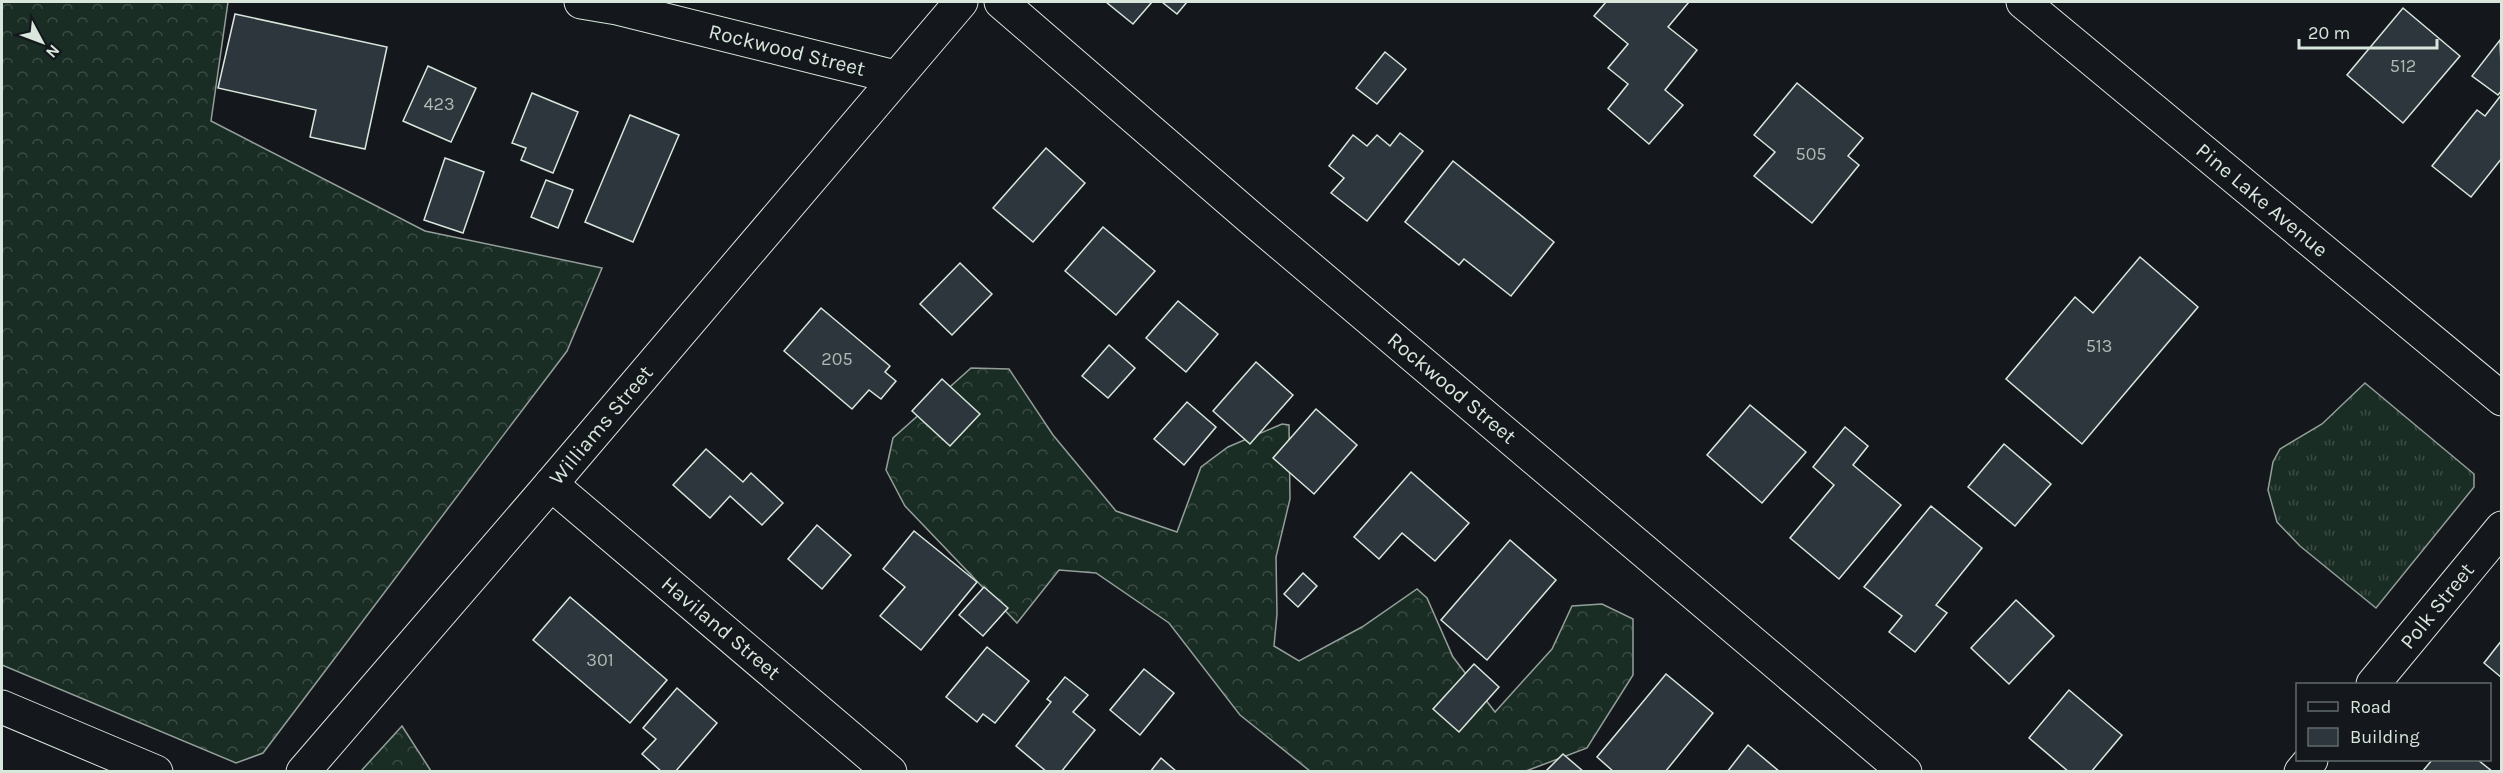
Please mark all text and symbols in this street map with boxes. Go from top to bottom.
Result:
north arrow [12,12,72,72]
scale bar [2299,12,2437,50]
street label: Rockwood Street [706,19,868,81]
text: 20 m [2308,22,2350,44]
text: N [42,41,64,62]
house number: 512 [2390,55,2416,77]
house number: 423 [423,93,455,115]
street label: Pine Lake Avenue [2191,138,2333,262]
house number: 505 [1795,143,1827,165]
street label: Rockwood Street [1383,327,1521,449]
house number: 513 [2086,335,2112,357]
house number: 205 [821,348,853,370]
street label: Williams Street [544,361,658,489]
street label: Polk Street [2395,558,2479,654]
street label: Haviland Street [657,571,785,685]
house number: 301 [586,649,614,671]
legend [2296,683,2491,761]
text: Road [2350,696,2391,718]
text: Building [2350,726,2420,748]

